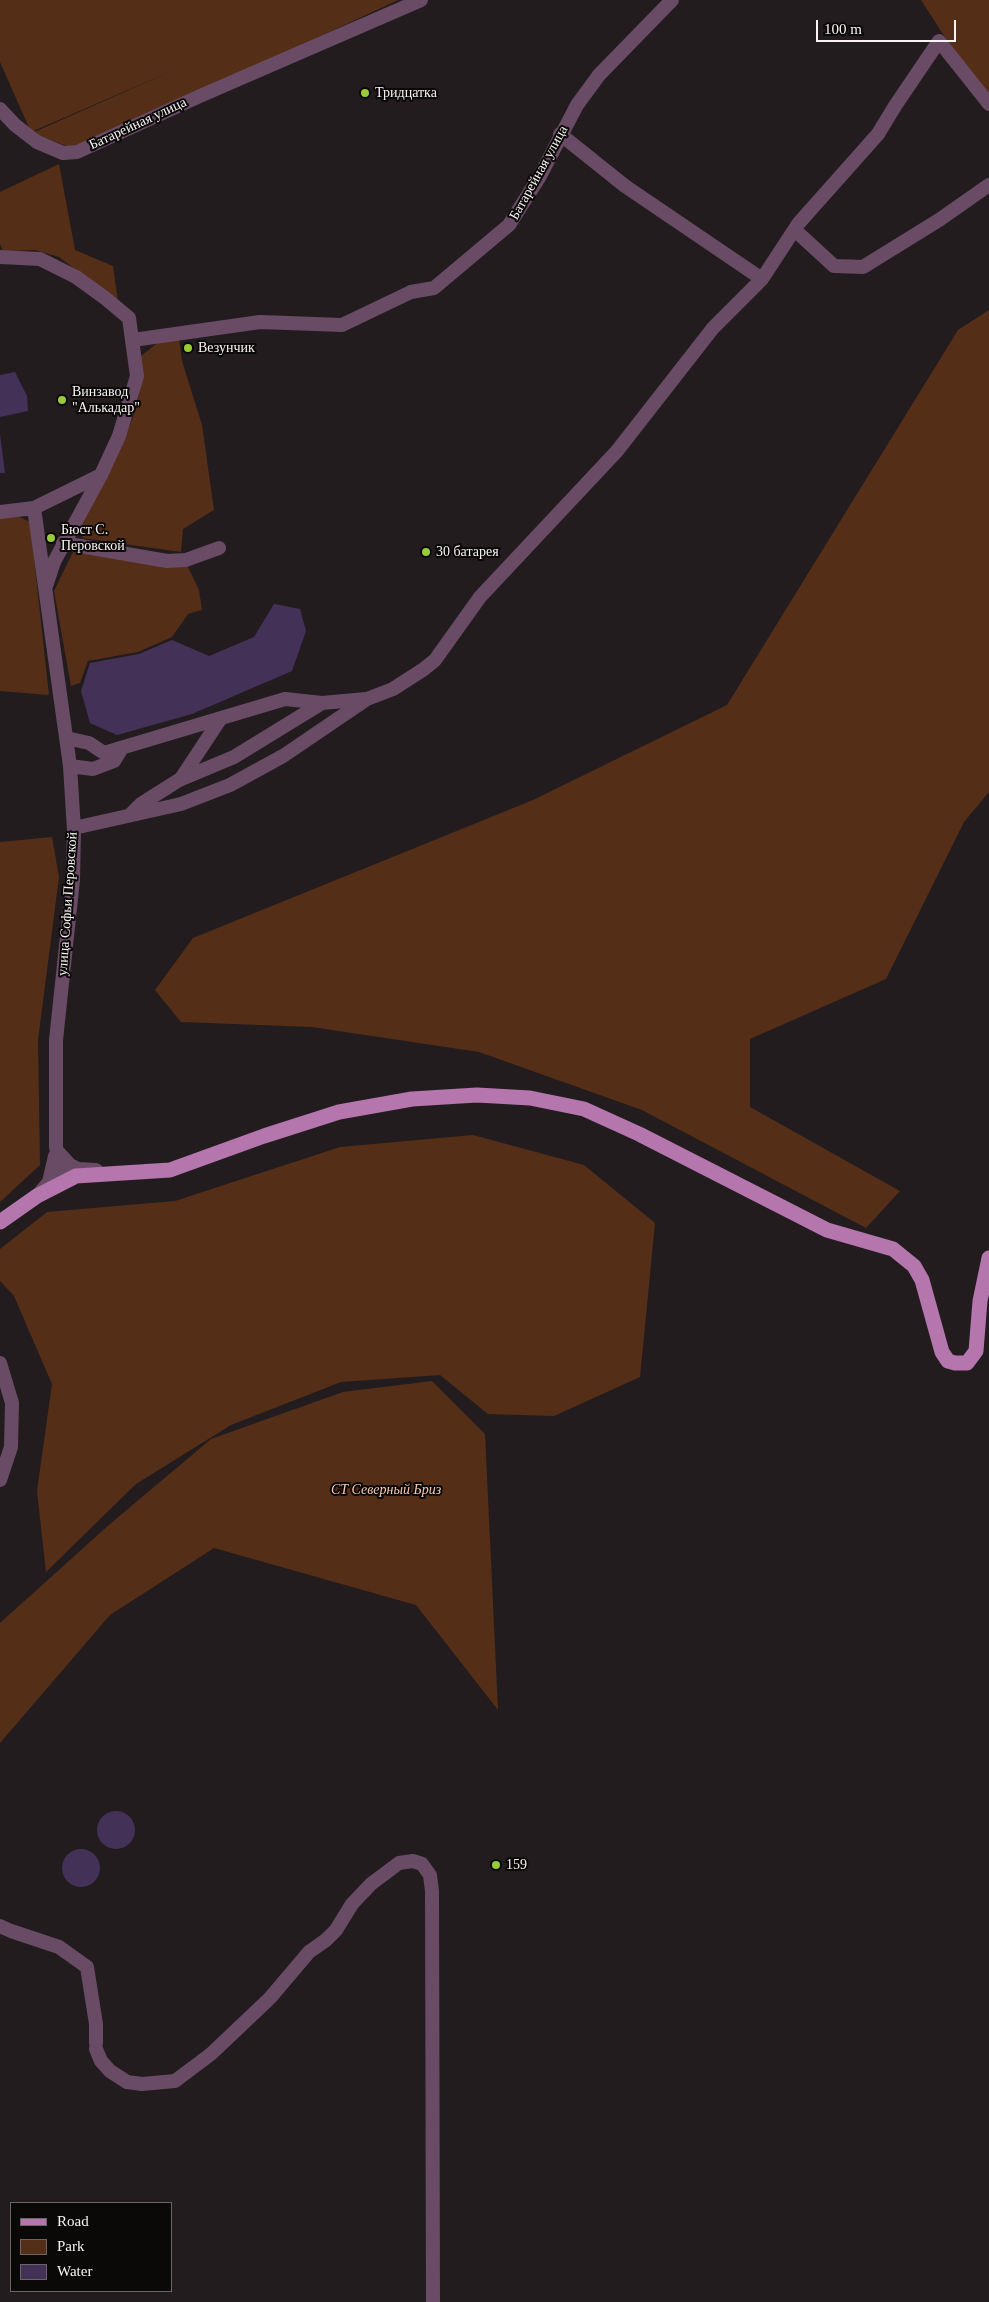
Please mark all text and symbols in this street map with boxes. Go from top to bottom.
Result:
scale bar [819,10,959,42]
text: 100 m [824,21,862,37]
place label: Тридцатка [375,85,437,101]
marker: Тридцатка [359,87,371,99]
street label: Батарейная улица [87,94,189,154]
street label: Батарейная улица [506,123,572,223]
place label: Везунчик [198,340,255,356]
marker: Везунчик [182,342,194,354]
place label: Винзавод "Алькадар" [72,384,140,417]
marker: Винзавод "Алькадар" [56,394,68,406]
place label: Бюст С. Перовской [61,522,125,554]
marker: Бюст С. Перовской [45,532,57,544]
place label: 30 батарея [436,544,499,560]
marker: 30 батарея [420,546,432,558]
street label: улица Софьи Перовской [55,831,81,977]
park label: СТ Северный Бриз [331,1482,441,1498]
place label: 159 [506,1857,527,1873]
marker: 159 [490,1859,502,1871]
legend [10,2202,172,2292]
text: Road [57,2213,89,2229]
text: Park [57,2238,85,2254]
text: Water [57,2263,92,2279]

